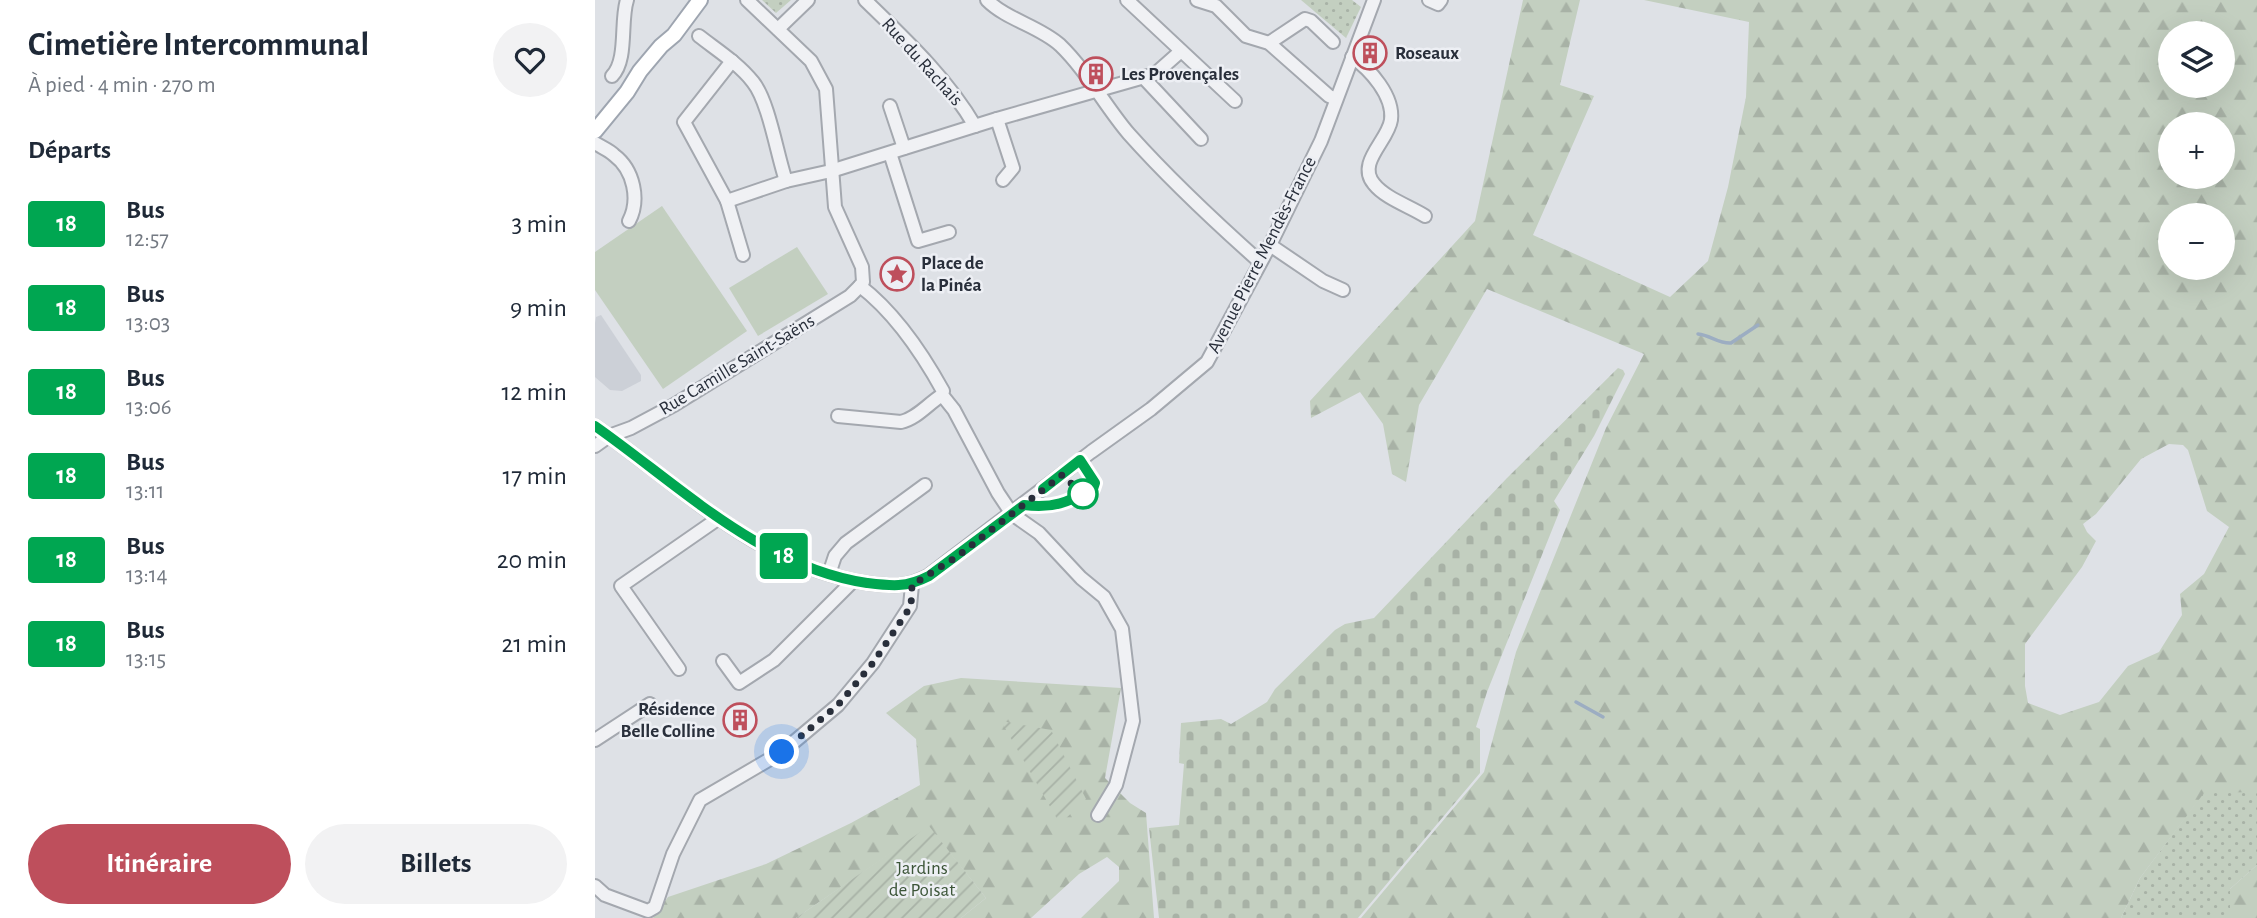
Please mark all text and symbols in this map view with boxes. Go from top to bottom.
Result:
street label: Rue du Rachais [878,14,966,110]
map controls [2158,21,2235,280]
button: layers [2158,21,2235,98]
button: heart [493,23,567,97]
text: Cimetière Intercommunal [28,29,369,62]
building icon: Roseaux [1351,34,1389,72]
place label: Roseaux [1395,44,1459,63]
building icon: Les Provençales [1077,55,1115,93]
place label: Les Provençales [1121,65,1239,84]
text: À pied · 4 min · 270 m [28,74,216,97]
button: + [2158,112,2235,189]
text: Départs [28,137,111,163]
street label: Avenue Pierre Mendès-France [1204,154,1320,356]
text: Bus [126,197,165,223]
button: − [2158,203,2235,280]
text: 3 min [511,211,567,237]
text: 18 [56,212,77,236]
text: 12:57 [126,228,169,251]
place label: Place de la Pinéa [921,254,984,295]
place icon: Place de la Pinéa [878,255,916,293]
text: Bus [126,281,165,307]
text: 9 min [510,295,567,321]
text: 18 [56,296,77,320]
street label: Rue Camille Saint-Saëns [656,311,818,419]
text: 13:03 [126,312,170,335]
text: Bus [126,365,165,391]
text: 12 min [501,379,567,405]
text: 18 [56,380,77,404]
text: 13:06 [126,396,172,419]
text: Bus [126,449,165,475]
text: 17 min [502,463,567,489]
text: 18 [56,464,77,488]
unlabelled marker [1068,479,1098,509]
text: 13:11 [126,480,164,503]
text: Bus [126,533,165,559]
line badge: 18 [753,533,815,579]
text: 18 [774,544,794,568]
text: 20 min [497,547,567,573]
text: 18 [56,548,77,572]
text: 13:14 [126,564,168,587]
text: Bus [126,617,165,643]
text: 21 min [501,631,567,657]
text: 18 [56,632,77,656]
text: 13:15 [126,648,166,671]
place label: Résidence Belle Colline [621,700,715,741]
building icon: Résidence Belle Colline [721,701,759,739]
your location [764,734,799,769]
button: Itinéraire [28,824,291,904]
button: Billets [305,824,567,904]
park label: Jardins de Poisat [889,859,955,900]

